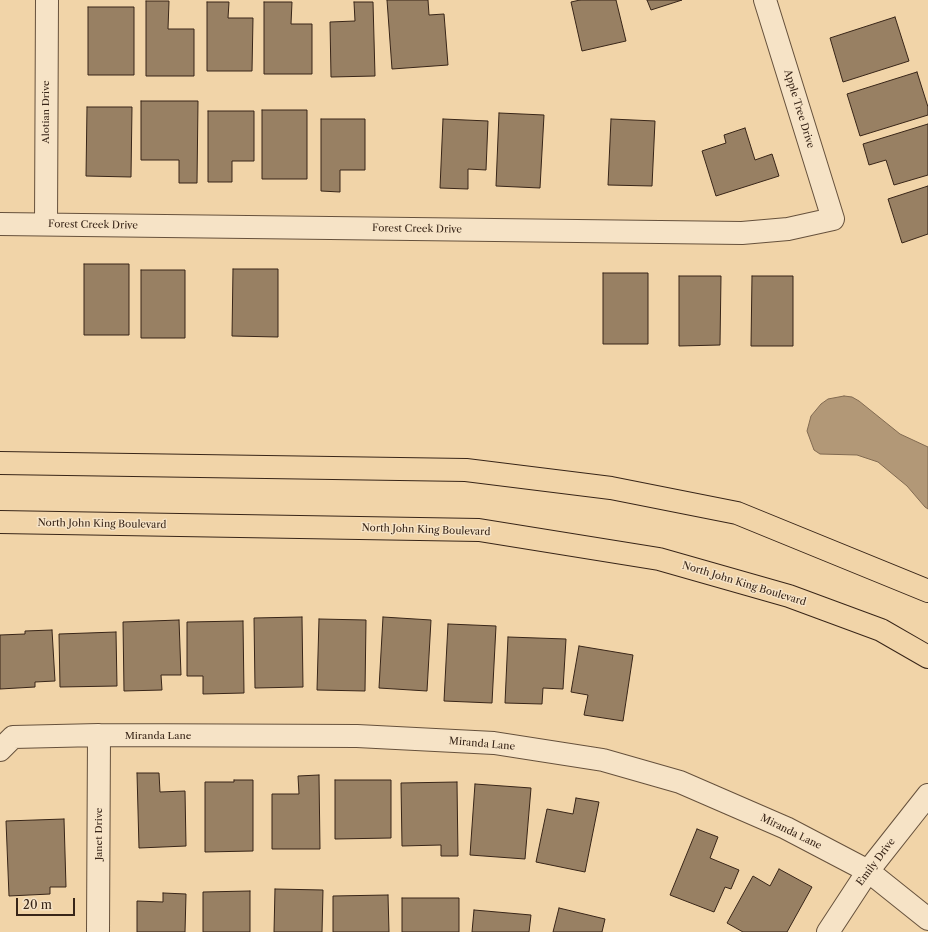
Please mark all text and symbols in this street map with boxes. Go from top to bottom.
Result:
street label: Apple Tree Drive [781,68,817,150]
street label: Alotian Drive [40,80,52,144]
street label: Forest Creek Drive [48,218,138,232]
street label: Forest Creek Drive [372,222,462,236]
street label: North John King Boulevard [38,517,166,531]
street label: North John King Boulevard [361,522,491,538]
street label: North John King Boulevard [681,559,807,609]
street label: Miranda Lane [125,730,191,742]
street label: Miranda Lane [448,735,516,753]
street label: Janet Drive [93,808,105,860]
street label: Miranda Lane [758,812,824,852]
street label: Emily Drive [854,836,898,888]
scale bar [18,890,77,916]
text: 20 m [23,897,52,912]

